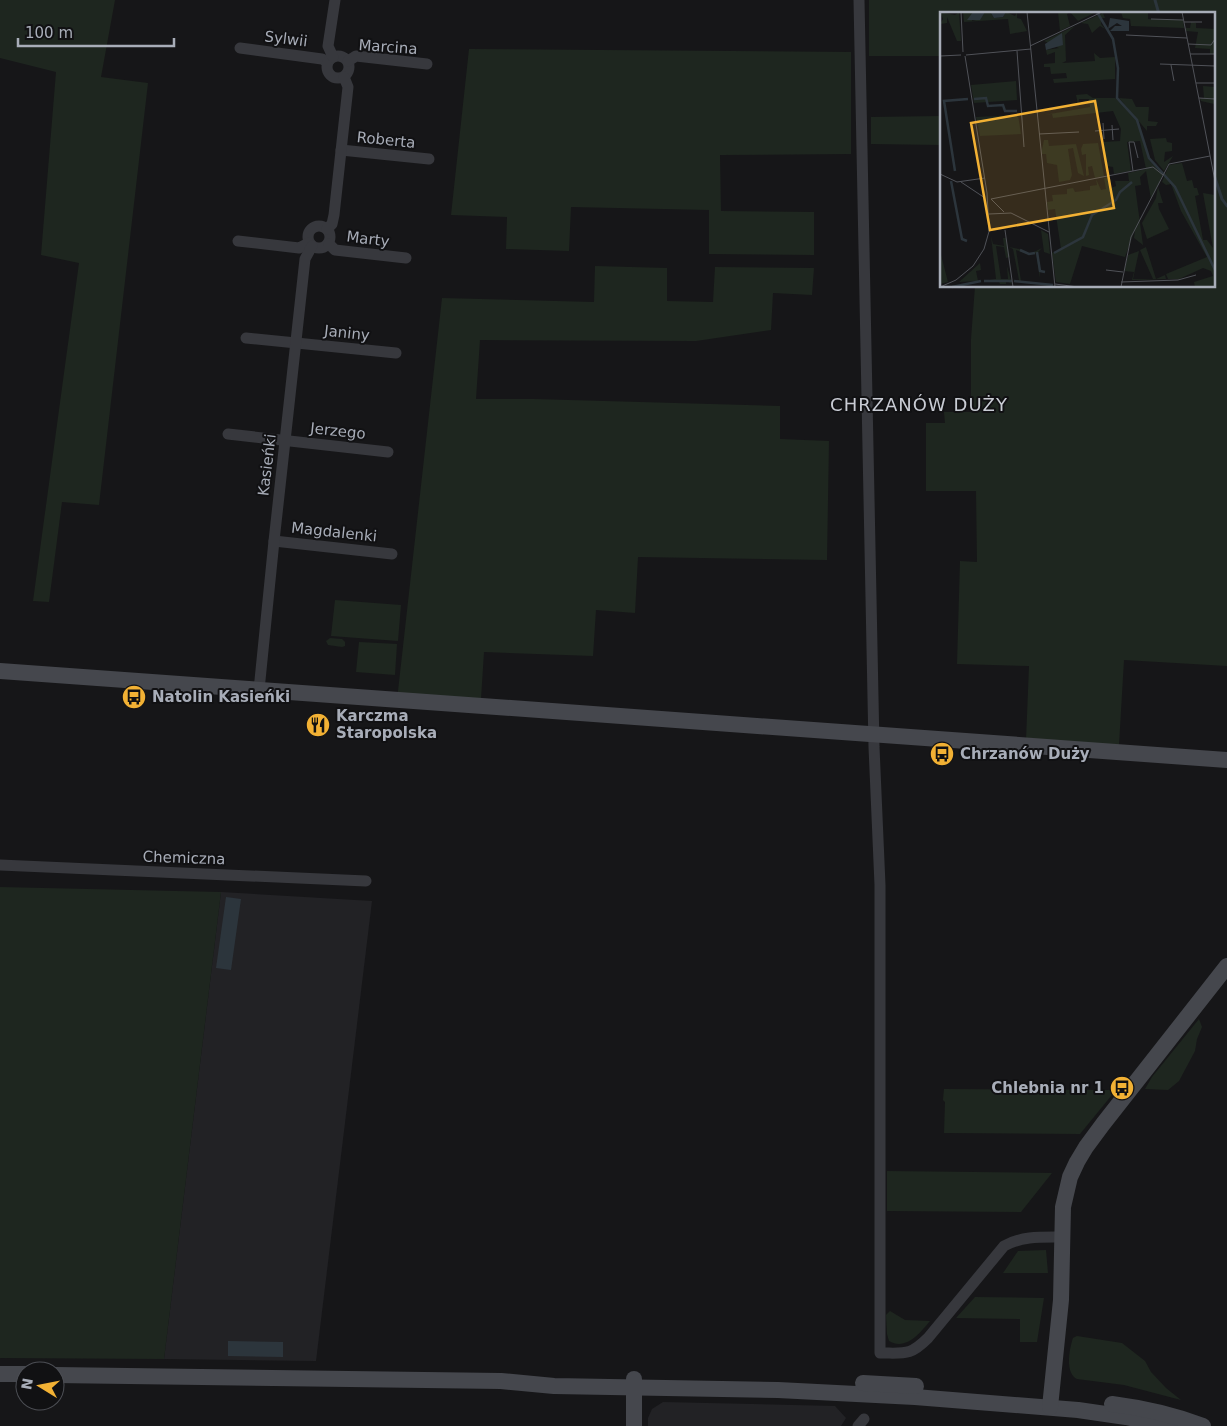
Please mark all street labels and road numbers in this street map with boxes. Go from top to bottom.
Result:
street label: Sylwii [263,27,309,51]
street label: Marcina [358,36,418,58]
street label: Roberta [356,128,416,152]
street label: Marty [346,227,391,251]
street label: Janiny [322,322,371,344]
street label: Jerzego [308,419,367,443]
street label: Kasieńki [254,433,280,497]
street label: Magdalenki [290,519,378,545]
street label: Chemiczna [142,848,226,868]

